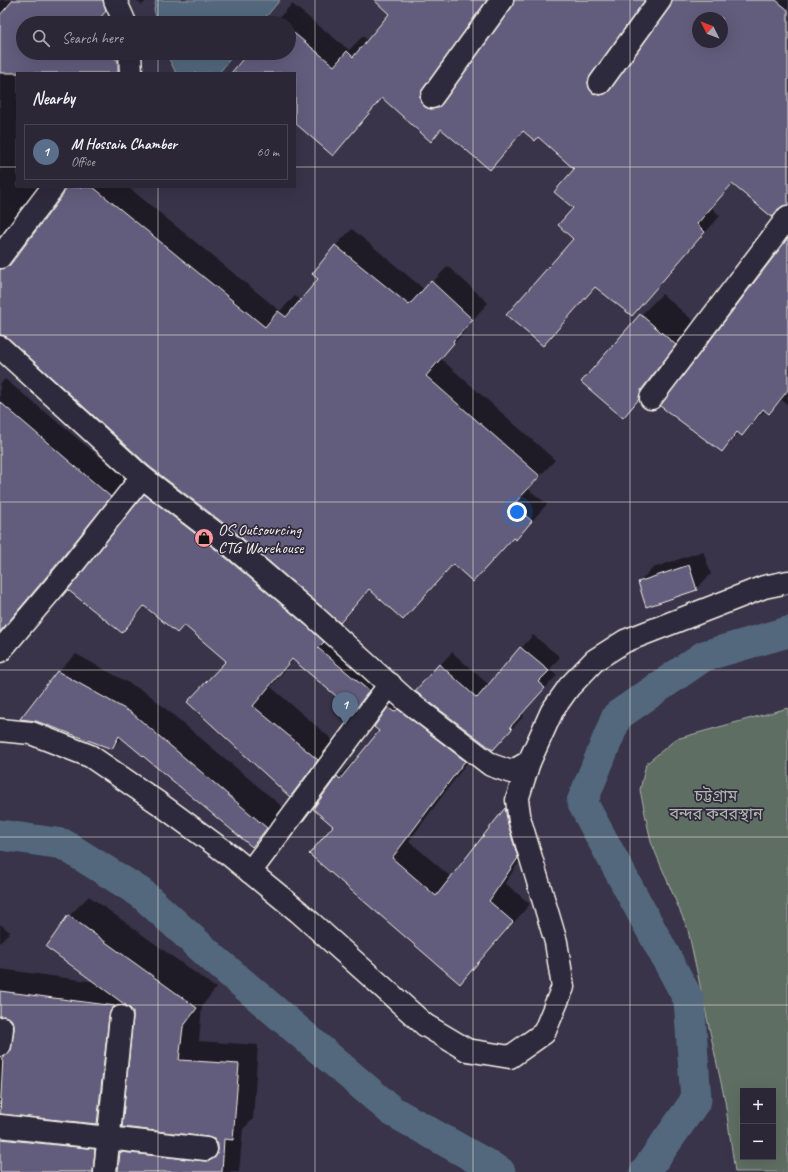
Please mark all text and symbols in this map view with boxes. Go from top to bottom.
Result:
north arrow [692,12,728,48]
search box [16,16,296,60]
icon: search [30,27,52,49]
text: Search here [62,29,123,48]
text: Nearby [32,88,75,109]
text: M Hossain Chamber [71,135,177,154]
text: 1 [43,144,49,160]
text: 60 m [257,144,279,160]
text: Office [71,154,95,170]
your location [507,502,527,522]
place label: OS Outsourcing CTG Warehouse [218,520,305,558]
shop icon: OS Outsourcing CTG Warehouse [193,527,215,549]
pin: 1 [332,692,358,725]
park label: চট্টগ্রাম বন্দর কবরস্থান [668,786,763,824]
map controls [740,1088,776,1160]
button: + [740,1088,776,1124]
button: − [740,1124,776,1160]

